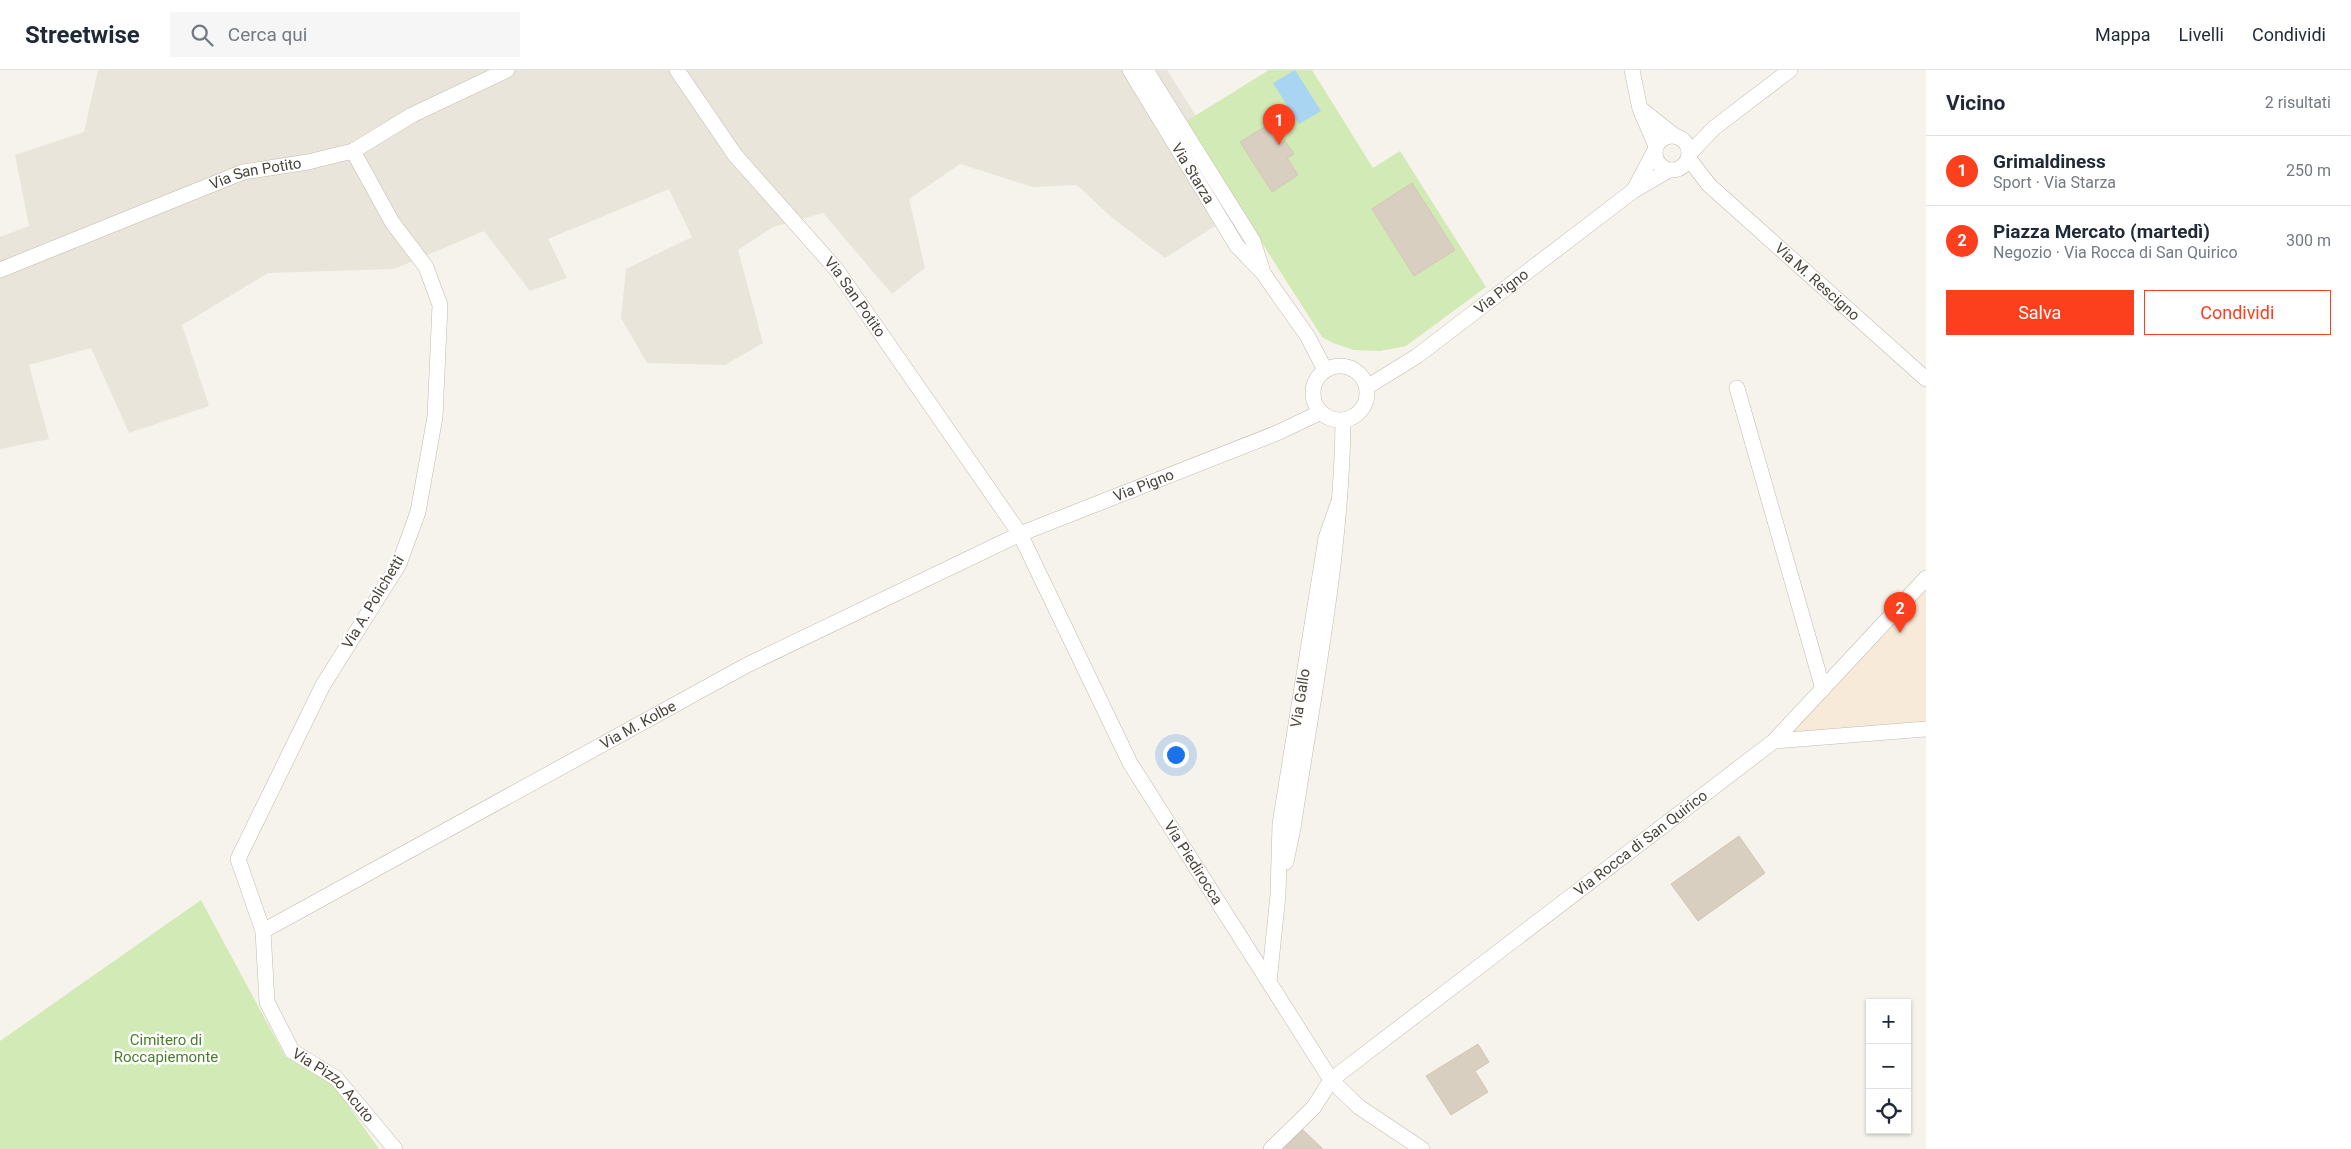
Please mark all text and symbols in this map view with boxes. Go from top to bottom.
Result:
search box [170,12,520,57]
text: Streetwise [25,21,140,49]
icon: search [188,21,216,49]
text: Cerca qui [228,23,307,46]
text: Mappa [2095,24,2151,45]
text: Livelli [2179,24,2224,45]
text: Condividi [2252,24,2326,45]
text: Vicino [1946,91,2005,115]
text: 2 risultati [2265,93,2331,112]
pin: 1 [1263,104,1295,145]
street label: Via Starza [1168,140,1218,207]
text: Grimaldiness [1993,150,2106,173]
street label: Via San Potito [207,154,303,193]
text: 1 [1957,161,1967,180]
text: 250 m [2286,161,2331,180]
text: Sport · Via Starza [1993,173,2116,192]
text: Piazza Mercato (martedì) [1993,220,2210,243]
text: 2 [1957,231,1967,250]
text: 300 m [2286,231,2331,250]
street label: Via M. Rescigno [1771,239,1863,324]
text: Negozio · Via Rocca di San Quirico [1993,243,2238,262]
street label: Via San Potito [820,253,889,341]
street label: Via Pigno [1471,265,1532,318]
button: Salva [1946,290,2134,335]
button: Condividi [2144,290,2331,335]
street label: Via Pigno [1111,465,1177,505]
street label: Via A. Polichetti [338,552,408,652]
pin: 2 [1884,592,1916,633]
street label: Via Gallo [1287,667,1314,729]
street label: Via M. Kolbe [597,697,679,753]
your location [1163,742,1189,768]
street label: Via Rocca di San Quirico [1571,786,1711,900]
street label: Via Piedirocca [1160,818,1226,908]
map controls [1866,999,1911,1134]
button: + [1866,999,1911,1044]
park label: Cimitero di Roccapiemonte [114,1031,218,1066]
street label: Via Pizzo Acuto [289,1044,378,1126]
button: − [1866,1044,1911,1089]
button: locate [1866,1089,1911,1134]

